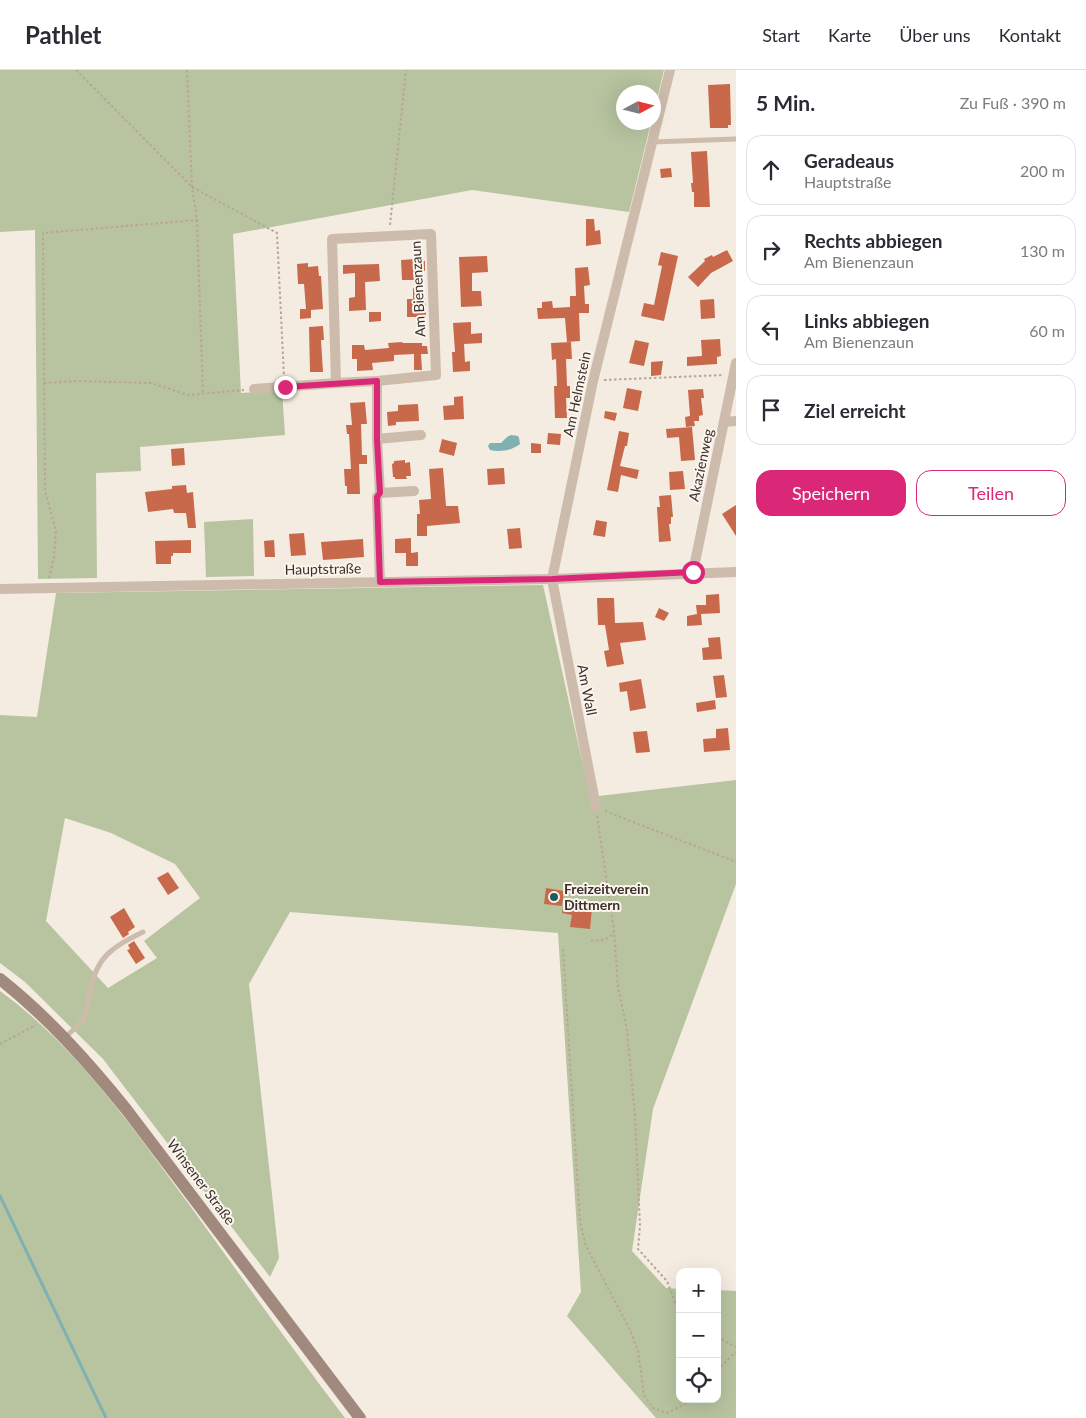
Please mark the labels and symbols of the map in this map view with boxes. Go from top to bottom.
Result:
north arrow [616,85,661,130]
street label: Am Bienenzaun [406,241,429,337]
street label: Am Helmstein [559,350,594,438]
route end [274,376,297,399]
street label: Akazienweg [685,427,717,503]
street label: Hauptstraße [285,559,361,578]
route start [682,561,705,584]
street label: Am Wall [574,663,601,717]
place label: Freizeitverein Dittmern [564,880,649,913]
marker: Freizeitverein Dittmern [548,891,560,903]
street label: Winsener Straße [164,1136,239,1228]

